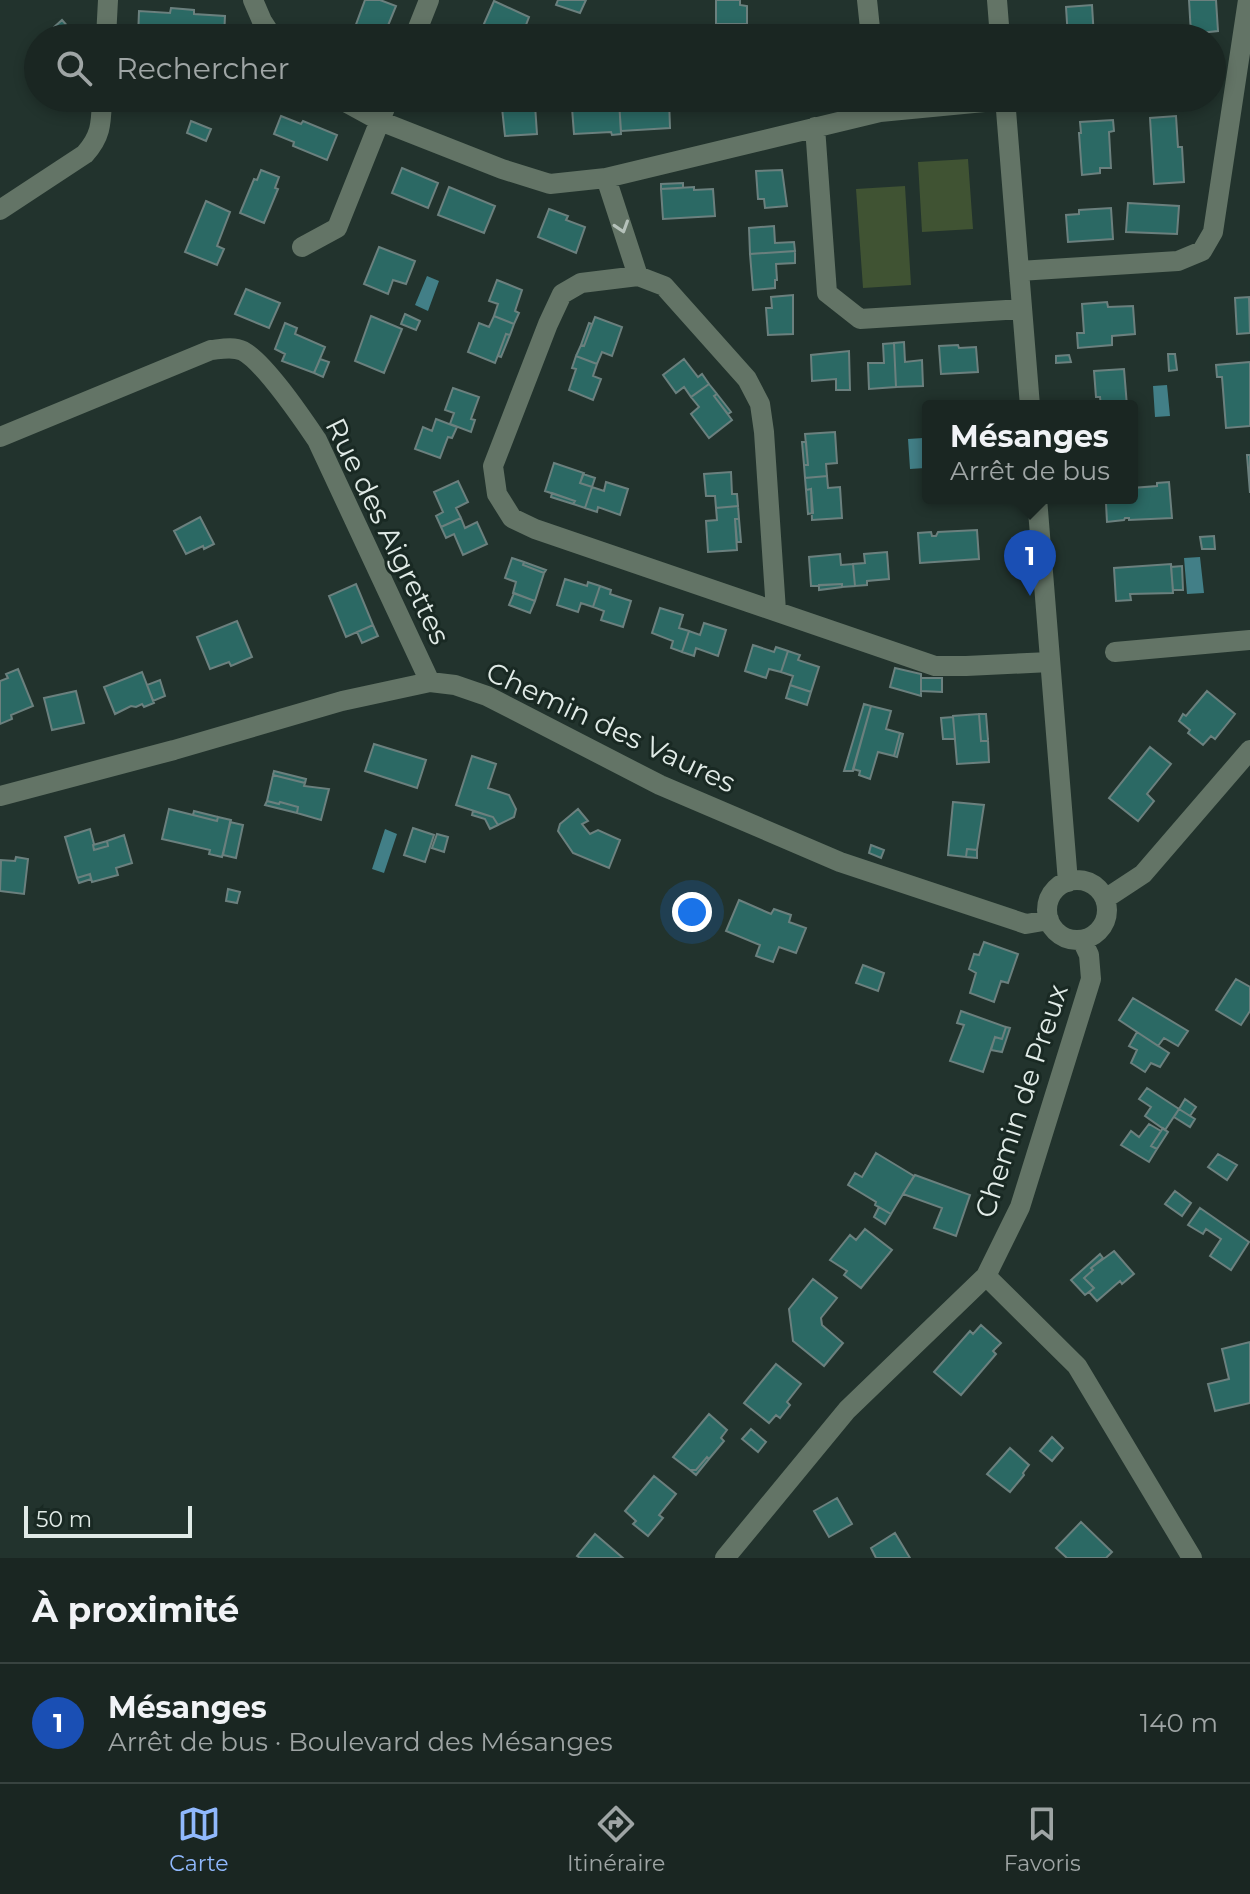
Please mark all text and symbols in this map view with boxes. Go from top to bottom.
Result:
search box [24,24,1226,112]
icon: search [52,46,96,90]
text: Rechercher [116,50,290,87]
one-way arrow [613,219,629,233]
popup [922,400,1138,504]
street label: Rue des Aigrettes [319,412,457,650]
text: Mésanges [950,418,1109,455]
text: Arrêt de bus [950,455,1110,487]
pin: 1 [1004,530,1056,596]
street label: Chemin des Vaures [481,654,741,800]
your location [672,892,712,932]
street label: Chemin de Preux [967,980,1075,1222]
scale bar [24,1502,192,1538]
text: 50 m [36,1506,92,1533]
text: À proximité [32,1589,239,1631]
text: Mésanges [108,1689,267,1726]
text: 1 [53,1707,63,1739]
text: 140 m [1140,1707,1218,1739]
text: Arrêt de bus · Boulevard des Mésanges [108,1726,613,1758]
tab: Carte [169,1802,229,1877]
tab: Itinéraire [567,1802,665,1877]
tab: Favoris [1004,1802,1081,1877]

